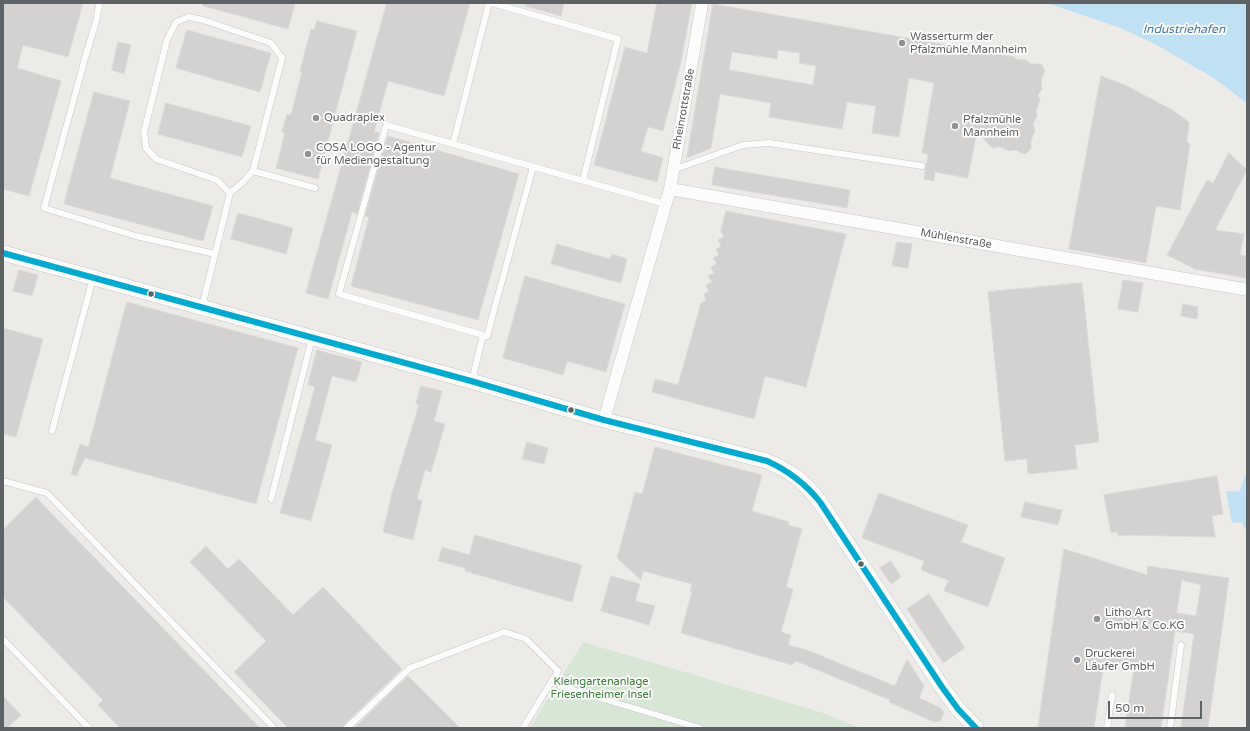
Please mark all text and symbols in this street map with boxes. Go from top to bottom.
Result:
water label: Industriehafen [1143,23,1225,37]
place label: Wasserturm der Pfalzmühle Mannheim [910,30,1027,56]
marker: Wasserturm der Pfalzmühle Mannheim [897,38,907,48]
street label: Rheinrottstraße [670,67,698,151]
place label: Quadraplex [324,111,385,125]
marker: Quadraplex [311,113,321,123]
place label: Pfalzmühle Mannheim [963,113,1021,139]
marker: Pfalzmühle Mannheim [950,121,960,131]
place label: COSA LOGO - Agentur für Mediengestaltung [316,141,436,167]
marker: COSA LOGO - Agentur für Mediengestaltung [303,149,313,159]
street label: Mühlenstraße [919,226,993,252]
unlabelled marker [146,289,156,299]
unlabelled marker [566,405,576,415]
unlabelled marker [856,559,866,569]
place label: Litho Art GmbH & Co.KG [1105,606,1185,632]
marker: Litho Art GmbH & Co.KG [1092,614,1102,624]
place label: Druckerei Läufer GmbH [1085,647,1155,673]
marker: Druckerei Läufer GmbH [1072,655,1082,665]
park label: Kleingartenanlage Friesenheimer Insel [551,675,651,701]
scale bar [1110,693,1204,719]
text: 50 m [1115,701,1144,715]

